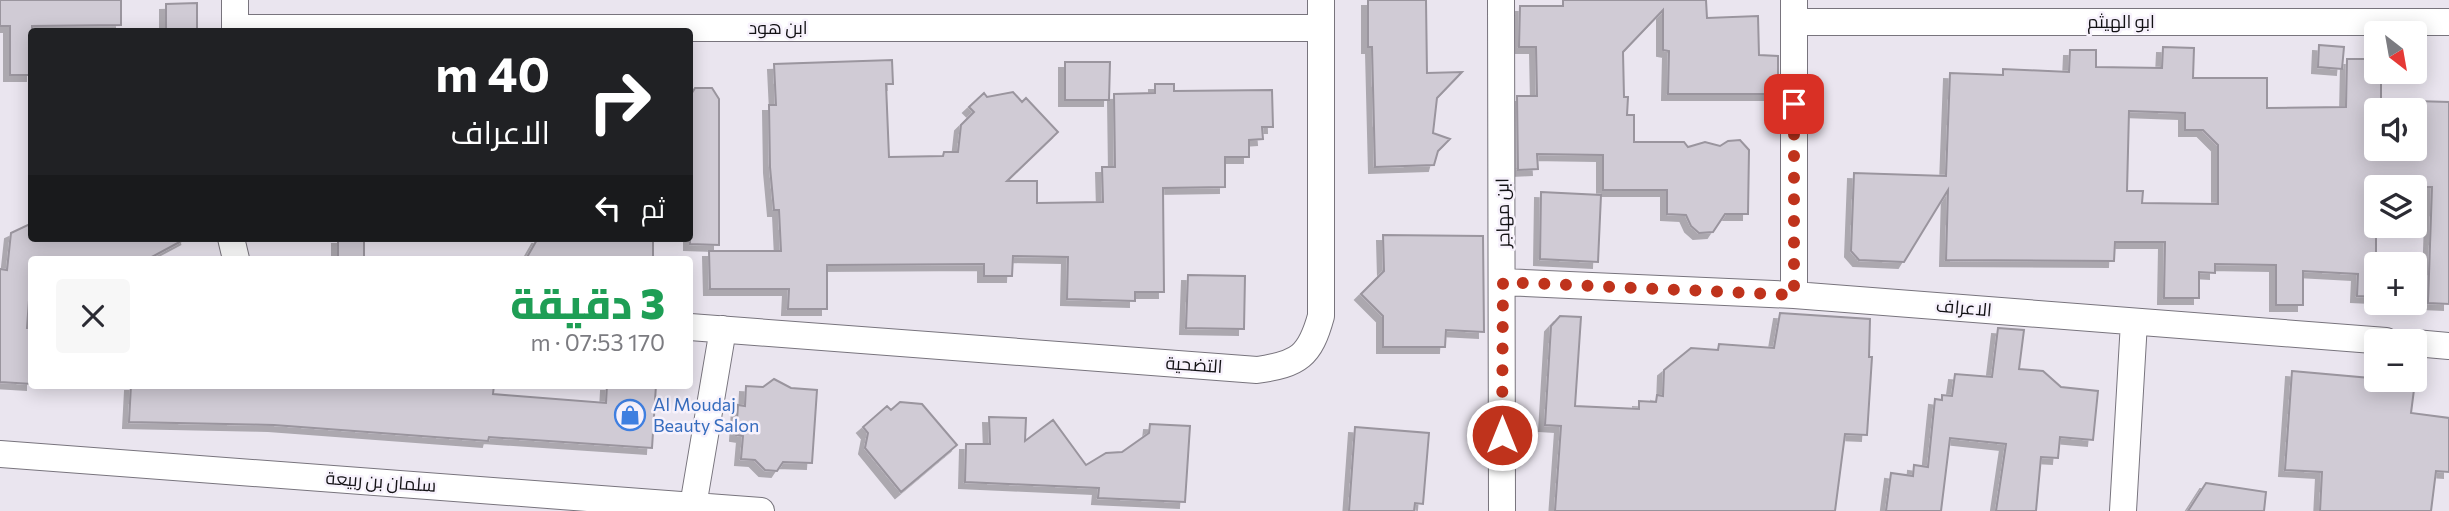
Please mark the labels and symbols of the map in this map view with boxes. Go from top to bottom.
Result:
street label: ابو الهيثم [2087,10,2155,34]
street label: ابن هود [748,16,808,39]
north arrow [2364,21,2427,84]
pin [1764,74,1824,134]
street label: ابن مهاجر [1490,178,1515,249]
street label: الاعراف [1935,294,1993,321]
street label: التضحية [1165,351,1223,377]
place label: Al Moudaj Beauty Salon [653,393,759,436]
shop icon: Al Moudaj Beauty Salon [613,398,647,432]
position arrow [1465,398,1539,472]
street label: سلمان بن ربيعة [325,466,437,497]

